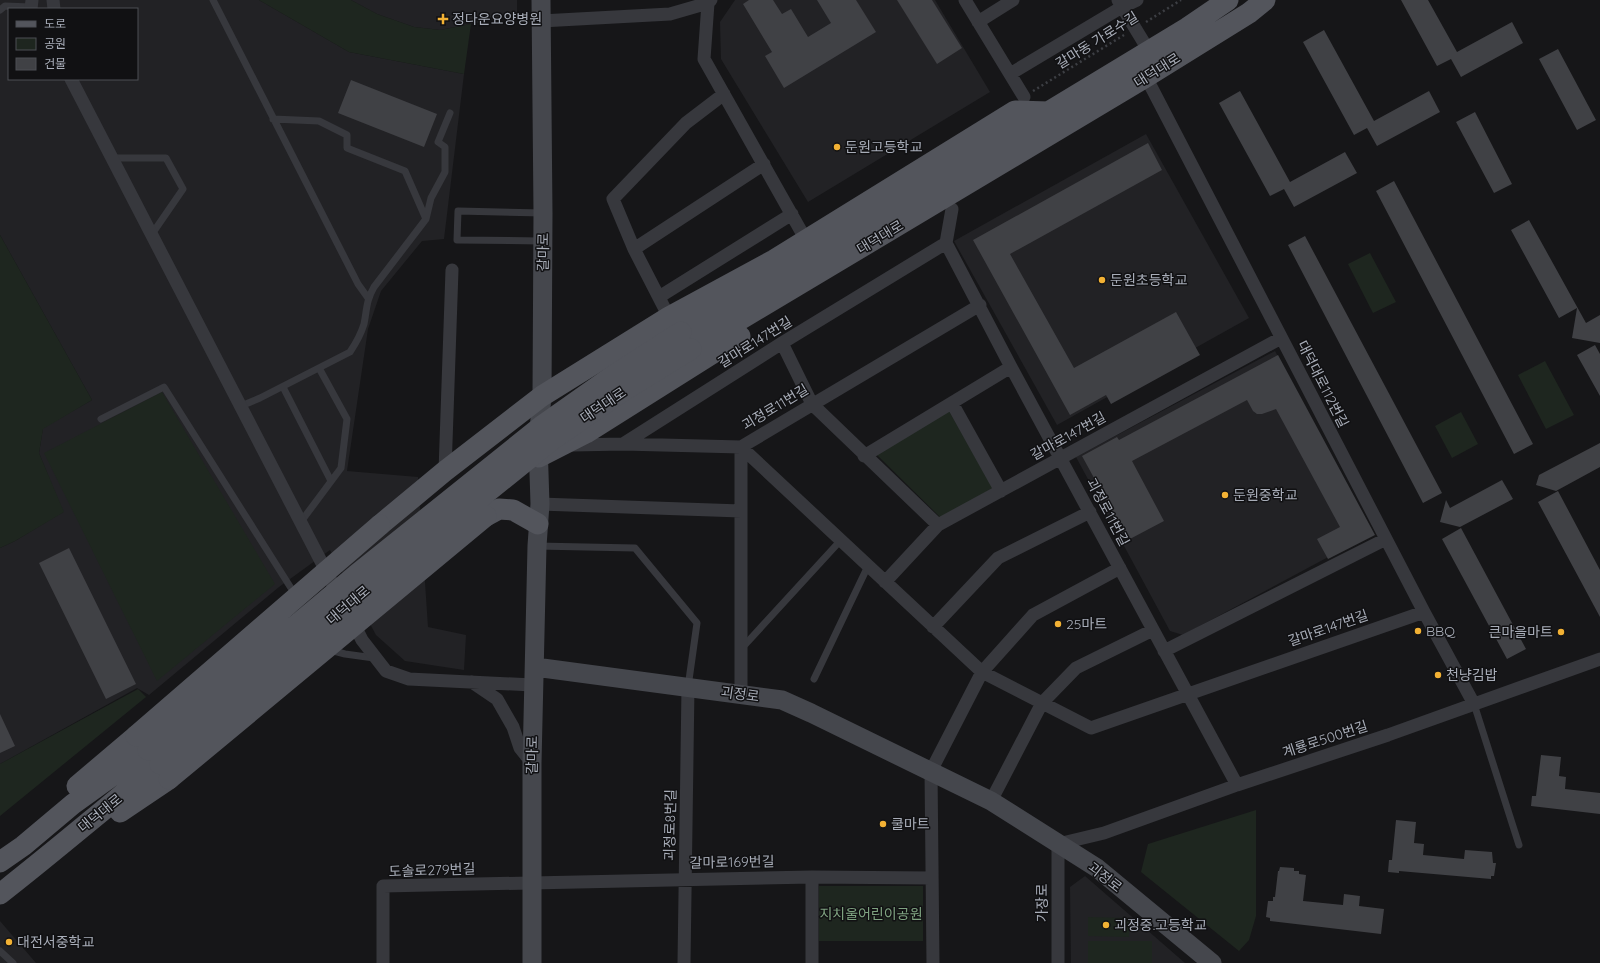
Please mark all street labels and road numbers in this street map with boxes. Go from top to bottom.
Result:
street label: 갈마동 가로수길 [1052,7,1142,73]
street label: 대덕대로 [1130,49,1184,91]
street label: 대덕대로 [853,216,907,258]
street label: 갈마로 [534,232,552,271]
street label: 갈마로147번길 [715,312,795,372]
street label: 대덕대로112번길 [1293,337,1353,431]
street label: 괴정로11번길 [738,380,812,434]
street label: 대덕대로 [577,383,629,427]
street label: 갈마로147번길 [1027,408,1109,464]
street label: 괴정로11번길 [1083,475,1133,549]
street label: 대덕대로 [322,581,374,628]
street label: 갈마로147번길 [1286,606,1370,650]
street label: 괴정로 [720,682,761,706]
street label: 계룡로500번길 [1280,717,1370,761]
street label: 갈마로 [523,735,541,774]
street label: 괴정로8번길 [660,789,680,861]
street label: 대덕대로 [74,790,126,836]
street label: 갈마로169번길 [689,852,775,872]
street label: 괴정로 [1084,858,1126,896]
street label: 도솔로279번길 [388,859,476,881]
street label: 가장로 [1033,884,1051,922]

